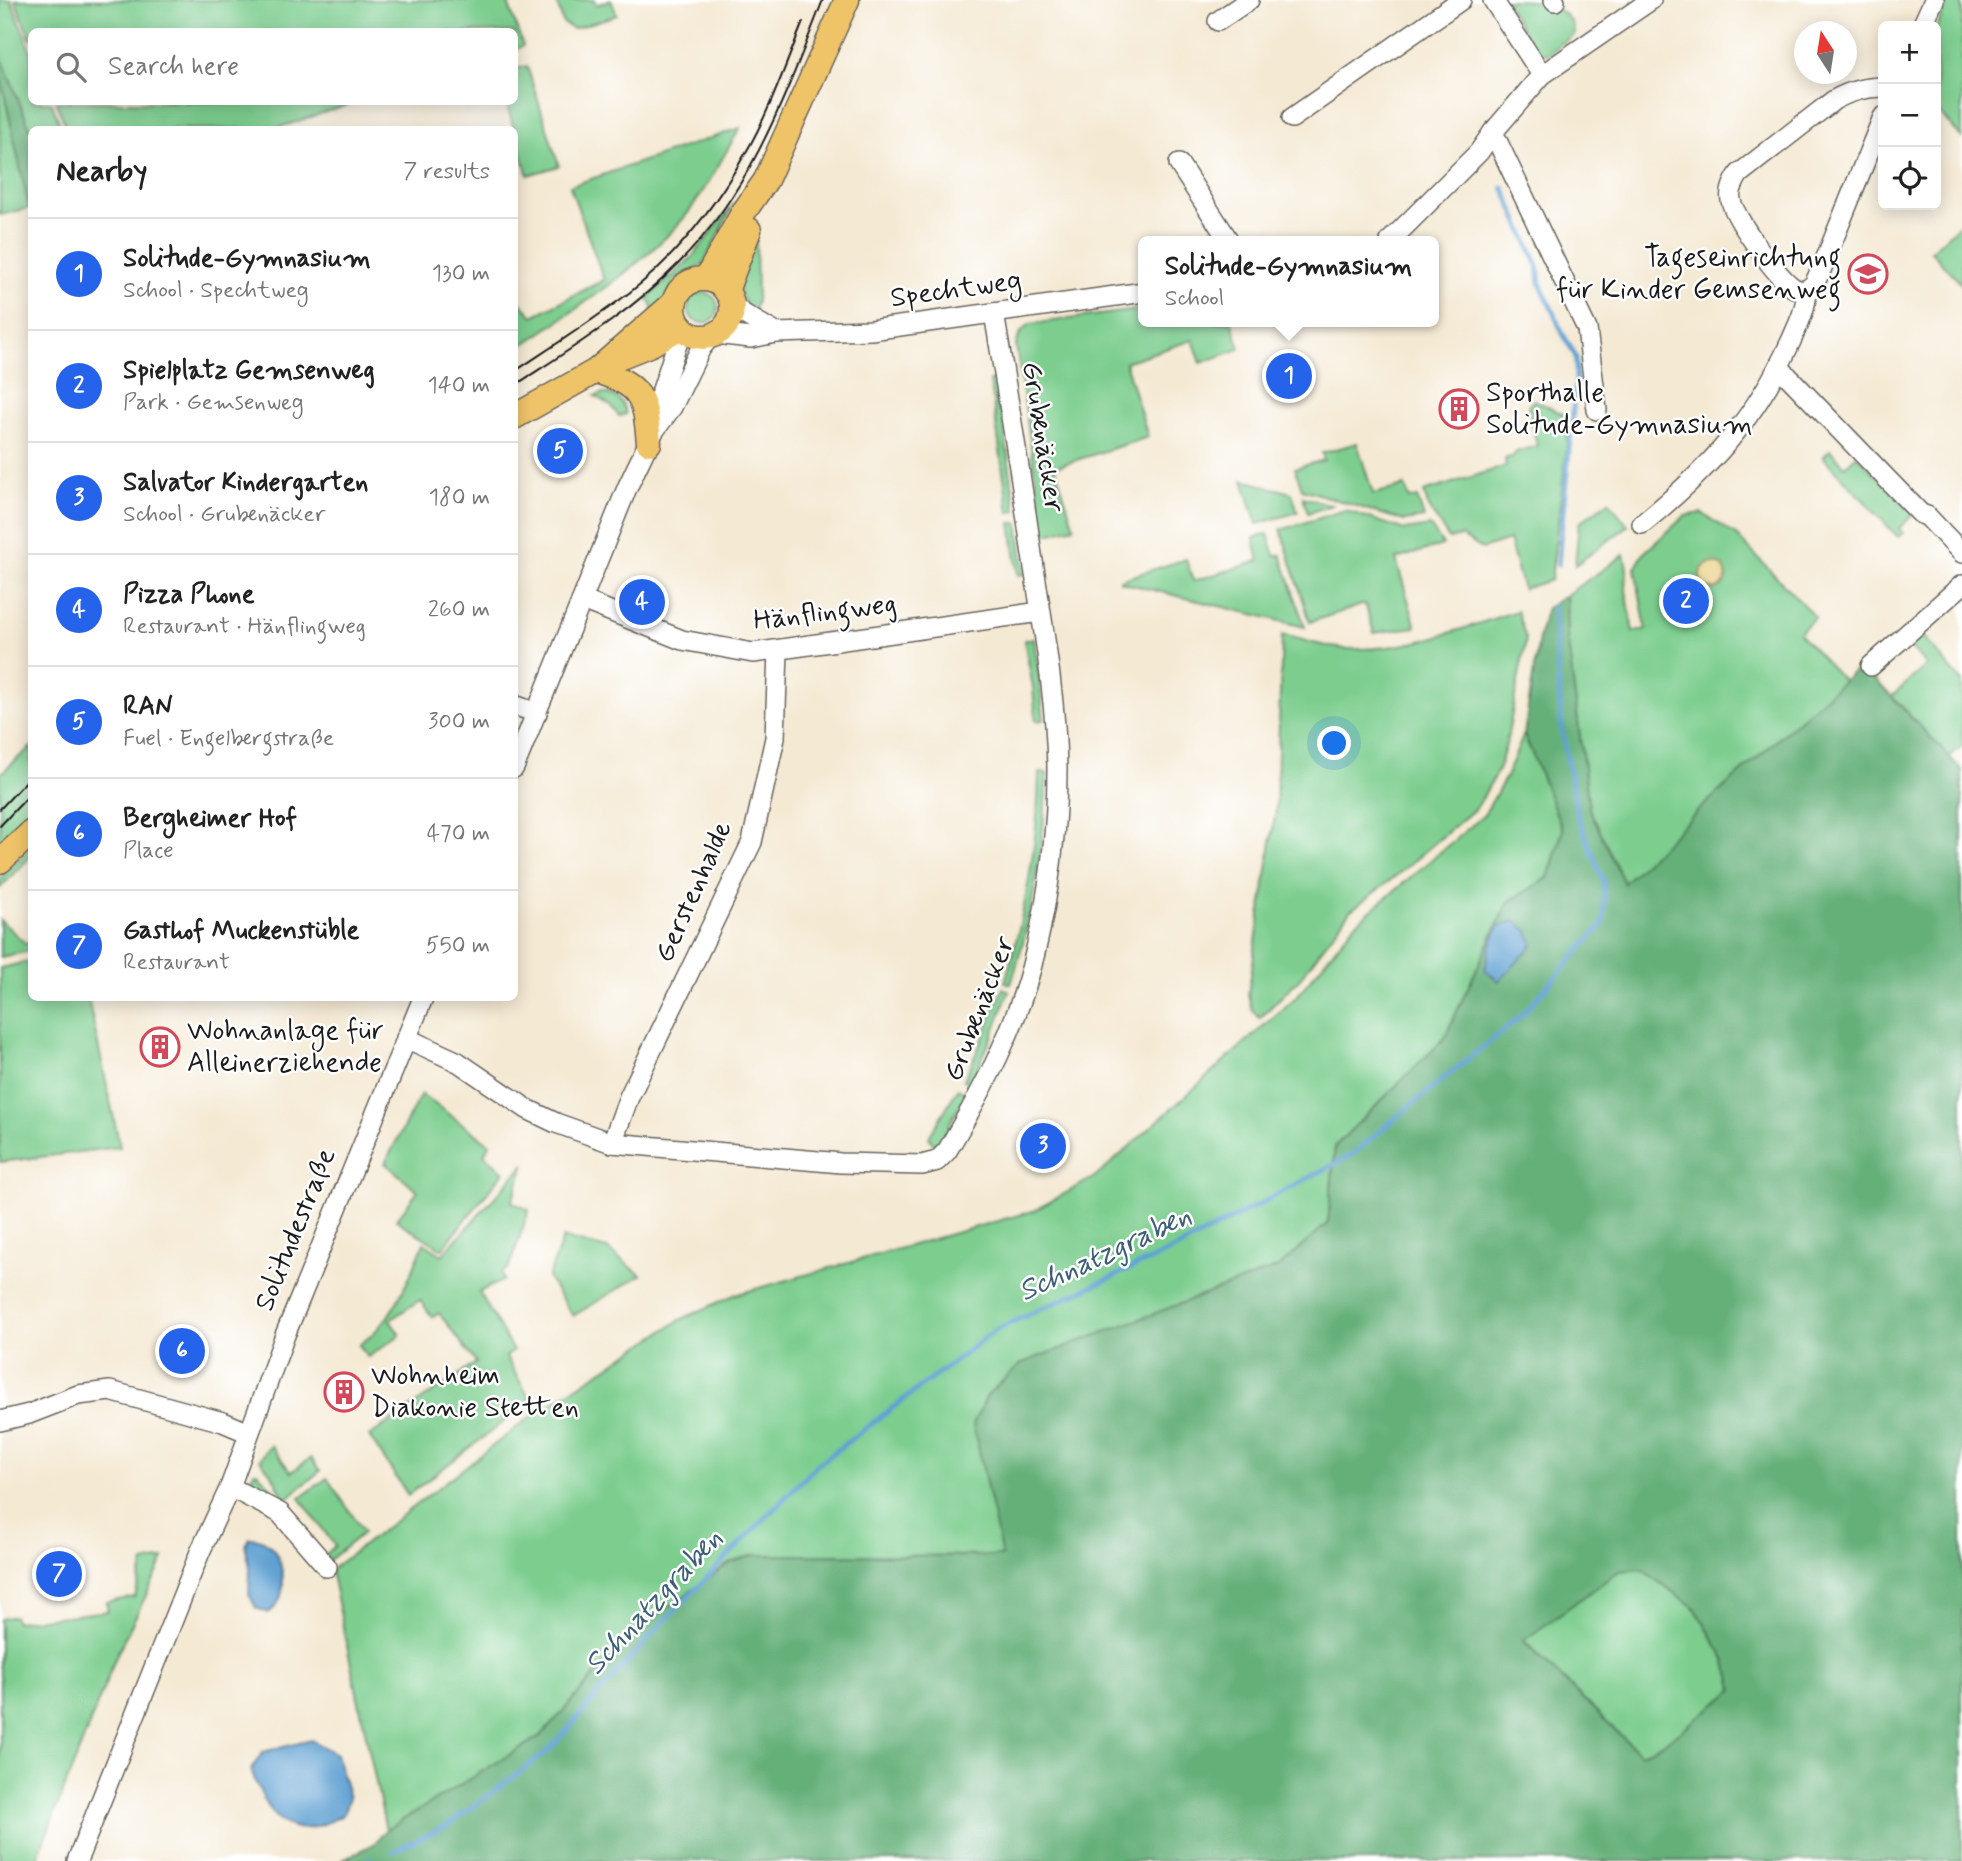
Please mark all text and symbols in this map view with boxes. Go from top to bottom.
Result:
north arrow [1794,21,1857,84]
map controls [1878,21,1941,210]
button: + [1878,21,1941,84]
search box [28,28,518,105]
icon: search [52,48,90,86]
text: Search here [108,50,239,84]
button: − [1878,84,1941,147]
button: locate [1878,147,1941,210]
text: Nearby [56,152,147,191]
text: 7 results [403,157,490,187]
popup [1138,236,1439,327]
place label: Tageseinrichtung für Kinder Gemsenweg [1556,240,1841,312]
text: Solitude-Gymnasium [123,242,371,276]
text: Solitude-Gymnasium [1165,250,1412,284]
school or university icon: Tageseinrichtung für Kinder Gemsenweg [1847,253,1889,295]
text: 1 [74,259,84,289]
text: 130 m [432,259,490,289]
street label: Spechtweg [888,262,1024,319]
text: School · Spechtweg [123,276,309,306]
text: School [1165,284,1224,314]
pin: 1 [1266,350,1312,402]
text: Spielplatz Gemsenweg [123,354,375,388]
street label: Grubenäcker [1012,359,1072,516]
text: 2 [73,371,85,401]
text: 140 m [427,371,490,401]
place label: Sporthalle Solitude-Gymnasium [1486,375,1753,444]
text: Park · Gemsenweg [123,388,304,418]
building icon: Sporthalle Solitude-Gymnasium [1438,388,1480,430]
pin: 5 [537,425,583,477]
text: Salvator Kindergarten [123,466,368,500]
text: 3 [74,483,84,513]
text: 180 m [429,483,490,513]
text: School · Grubenäcker [123,500,325,530]
pin: 2 [1663,575,1709,627]
pin: 4 [619,576,665,628]
text: Pizza Phone [123,578,254,612]
street label: Hänflingweg [751,586,899,643]
text: 4 [72,595,86,625]
text: 260 m [428,595,490,625]
text: Restaurant · Hänflingweg [123,612,366,642]
text: RAN [123,690,173,724]
text: 5 [72,707,86,737]
text: 300 m [428,707,490,737]
text: Fuel · Engelbergstraße [123,724,334,754]
your location [1317,726,1351,760]
text: Bergheimer Hof [123,802,297,836]
street label: Gerstenhalde [646,815,742,969]
text: 6 [73,819,85,849]
text: 470 m [427,819,490,849]
text: Place [123,836,174,866]
text: Gasthof Muckenstüble [123,914,359,948]
street label: Grubenäcker [935,930,1025,1087]
text: 7 [72,931,86,961]
text: 550 m [426,931,490,961]
text: Restaurant [123,948,230,978]
place label: Wohnanlage für Alleinerziehende [187,1013,384,1082]
building icon: Wohnanlage für Alleinerziehende [139,1026,181,1068]
pin: 3 [1020,1120,1066,1172]
street label: Solitudestraße [247,1143,345,1317]
water label: Schnatzgraben [1012,1197,1198,1312]
pin: 6 [159,1325,205,1377]
place label: Wohnheim Diakonie Stetten [371,1358,579,1427]
building icon: Wohnheim Diakonie Stetten [323,1371,365,1413]
water label: Schnatzgraben [576,1520,733,1684]
pin: 7 [36,1548,82,1600]

